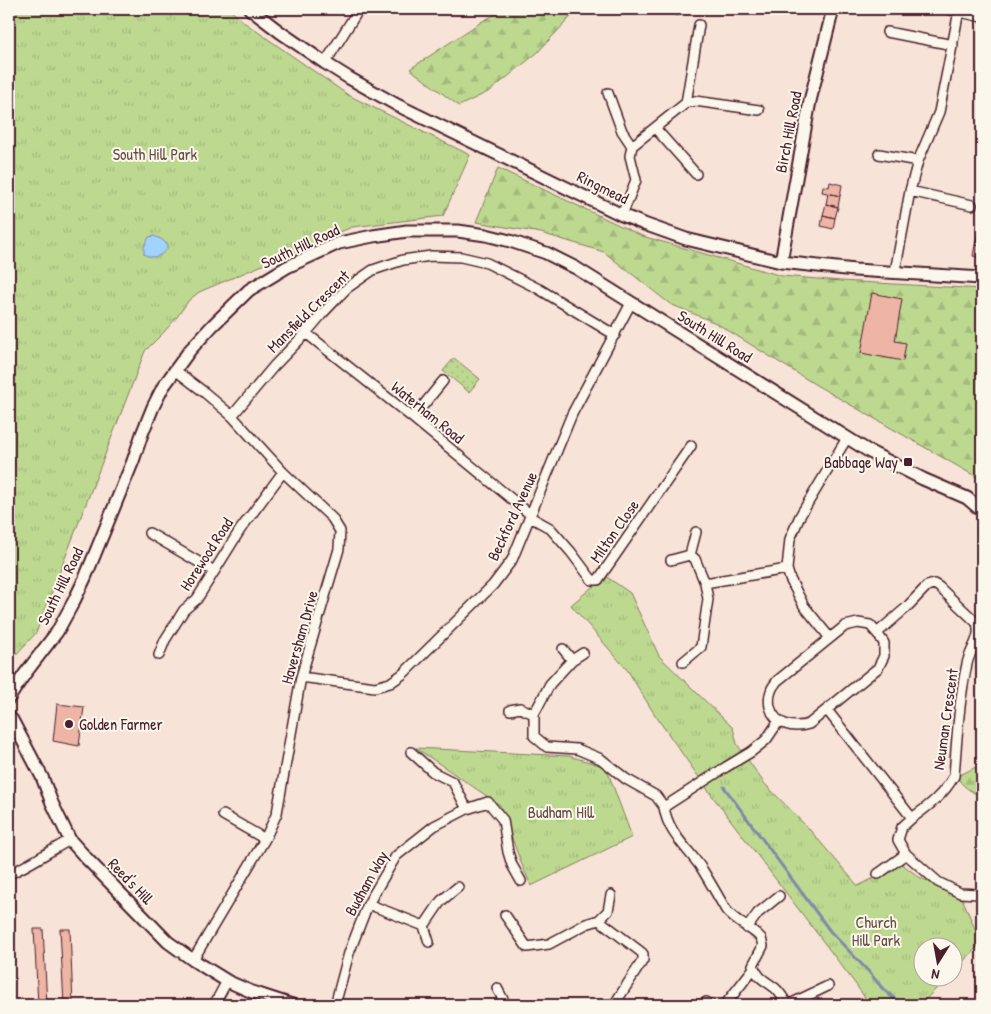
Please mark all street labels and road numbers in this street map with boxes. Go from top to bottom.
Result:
street label: Birch Hill Road [769,89,807,175]
street label: Ringmead [573,165,633,209]
street label: South Hill Road [257,218,343,274]
street label: Mansfield Crescent [262,264,355,357]
street label: South Hill Road [674,304,756,368]
street label: Waterham Road [387,376,469,448]
street label: Beckford Avenue [482,467,543,564]
street label: Milton Close [584,495,644,567]
street label: Horewood Road [174,513,238,595]
street label: South Hill Road [32,543,88,629]
street label: Haversham Drive [275,587,323,686]
street label: Neuman Crescent [927,666,963,771]
street label: Budham Way [339,846,393,919]
street label: Reed's Hill [103,853,159,909]

